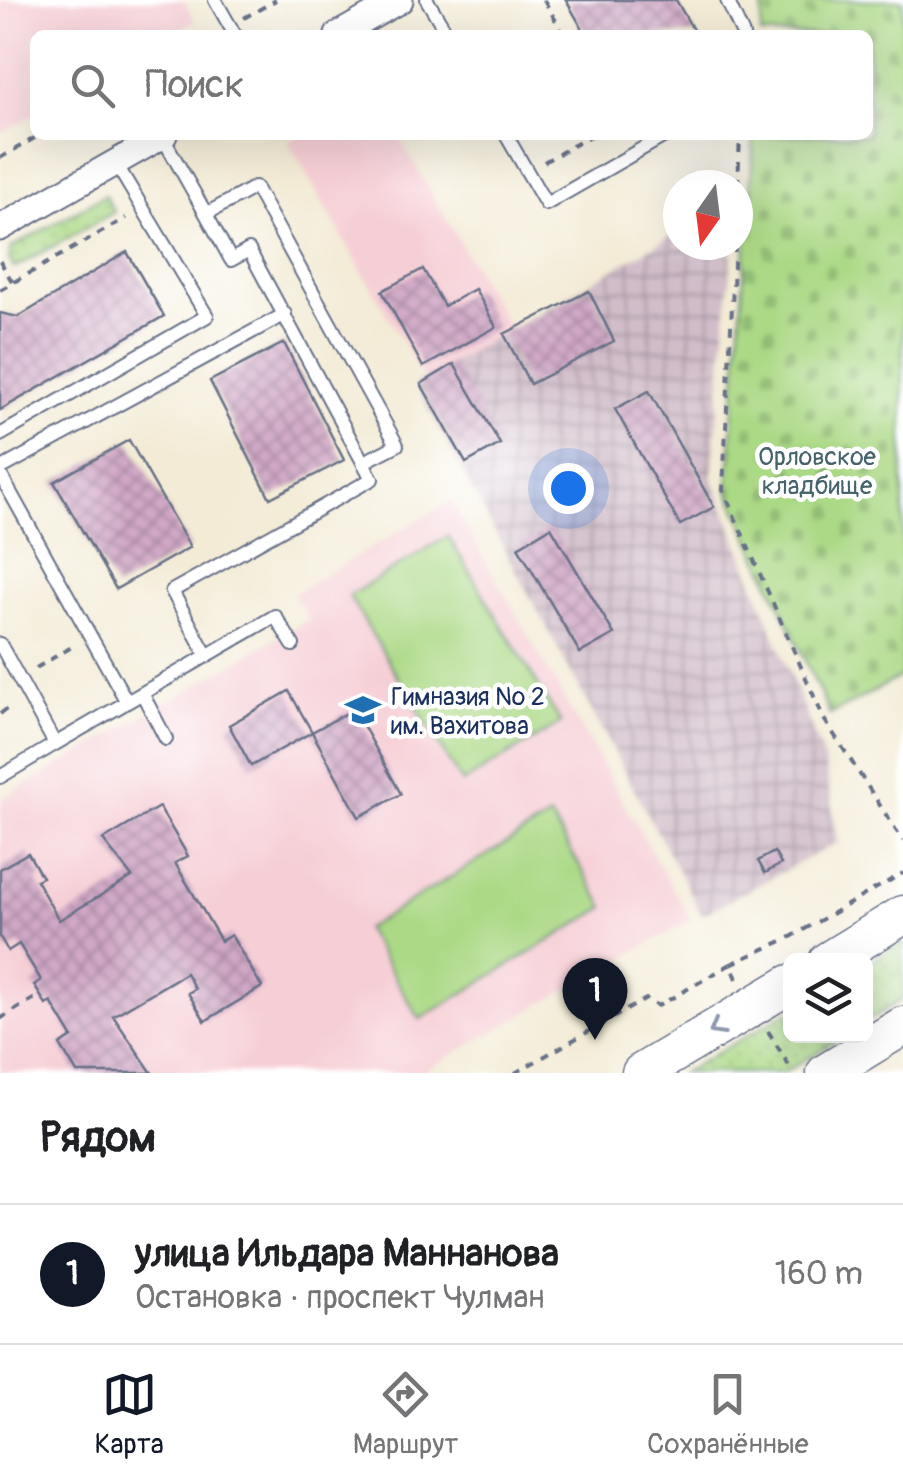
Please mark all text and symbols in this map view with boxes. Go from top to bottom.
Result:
search box [30,30,873,140]
icon: search [65,58,120,113]
text: Поиск [145,61,244,109]
north arrow [663,170,753,260]
park label: Орловское кладбище [758,442,877,502]
your location [543,463,594,514]
place label: Гимназия № 2 им. Вахитова [391,682,545,742]
school or university icon: Гимназия № 2 им. Вахитова [344,691,382,729]
map controls [783,953,873,1043]
button: layers [783,953,873,1043]
pin: 1 [562,958,628,1040]
one-way arrow [709,1017,727,1036]
text: Рядом [40,1112,156,1164]
text: улица Ильдара Маннанова [135,1230,559,1278]
text: 1 [66,1254,79,1294]
text: 160 m [775,1254,863,1294]
text: Остановка · проспект Чулман [135,1278,544,1318]
tab: Карта [94,1367,164,1462]
tab: Маршрут [353,1367,458,1462]
tab: Сохранённые [647,1367,809,1462]

